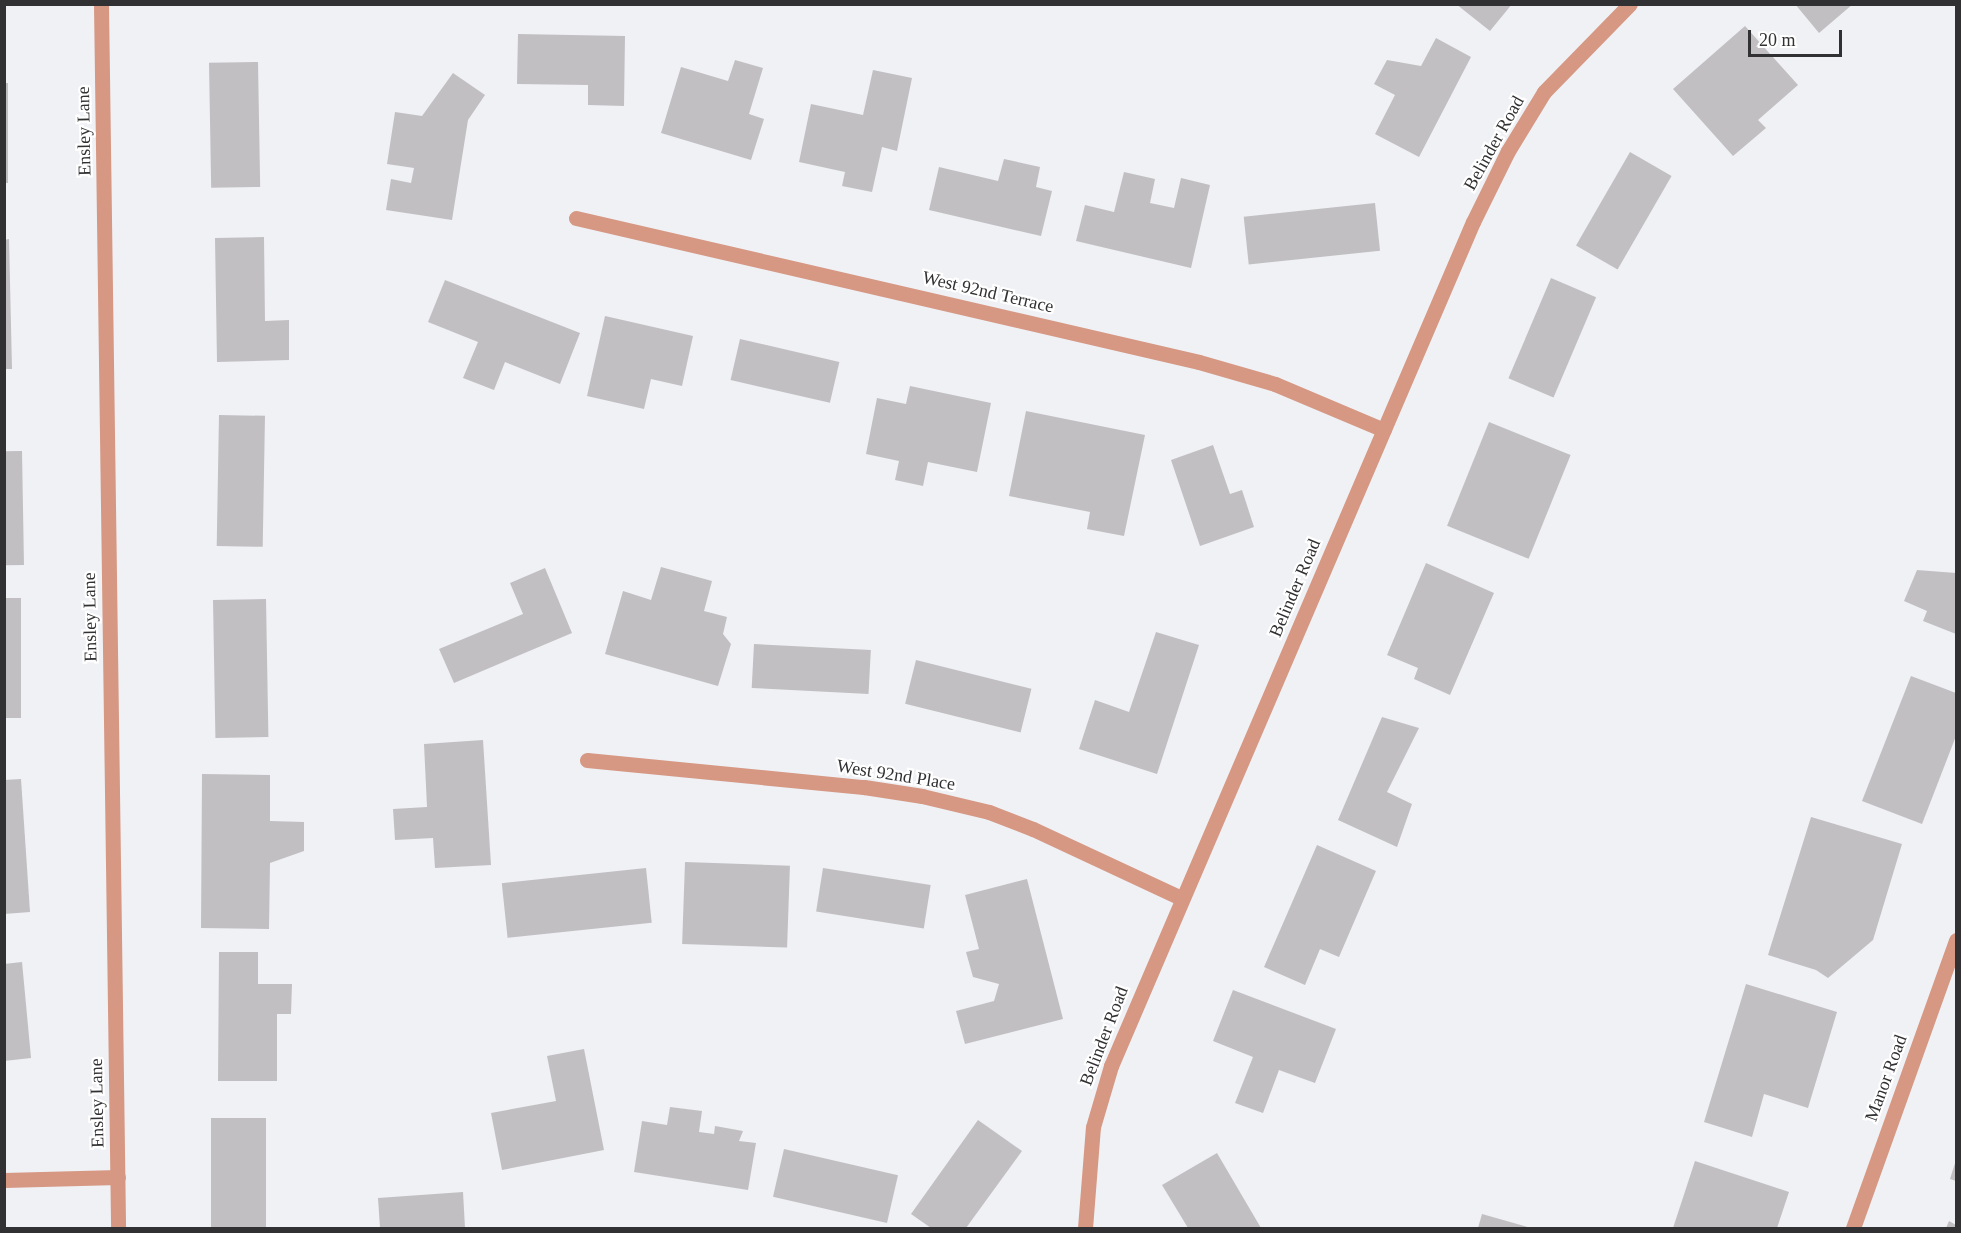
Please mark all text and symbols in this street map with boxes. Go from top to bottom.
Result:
scale bar [1751,18,1846,56]
text: 20 m [1759,30,1796,50]
street label: Ensley Lane [72,86,96,176]
street label: Belinder Road [1459,92,1529,194]
street label: West 92nd Terrace [920,266,1056,318]
street label: Belinder Road [1265,536,1325,640]
street label: Ensley Lane [78,572,102,662]
street label: West 92nd Place [835,755,957,795]
street label: Belinder Road [1075,983,1133,1089]
street label: Manor Road [1860,1032,1912,1124]
street label: Ensley Lane [85,1058,109,1148]

